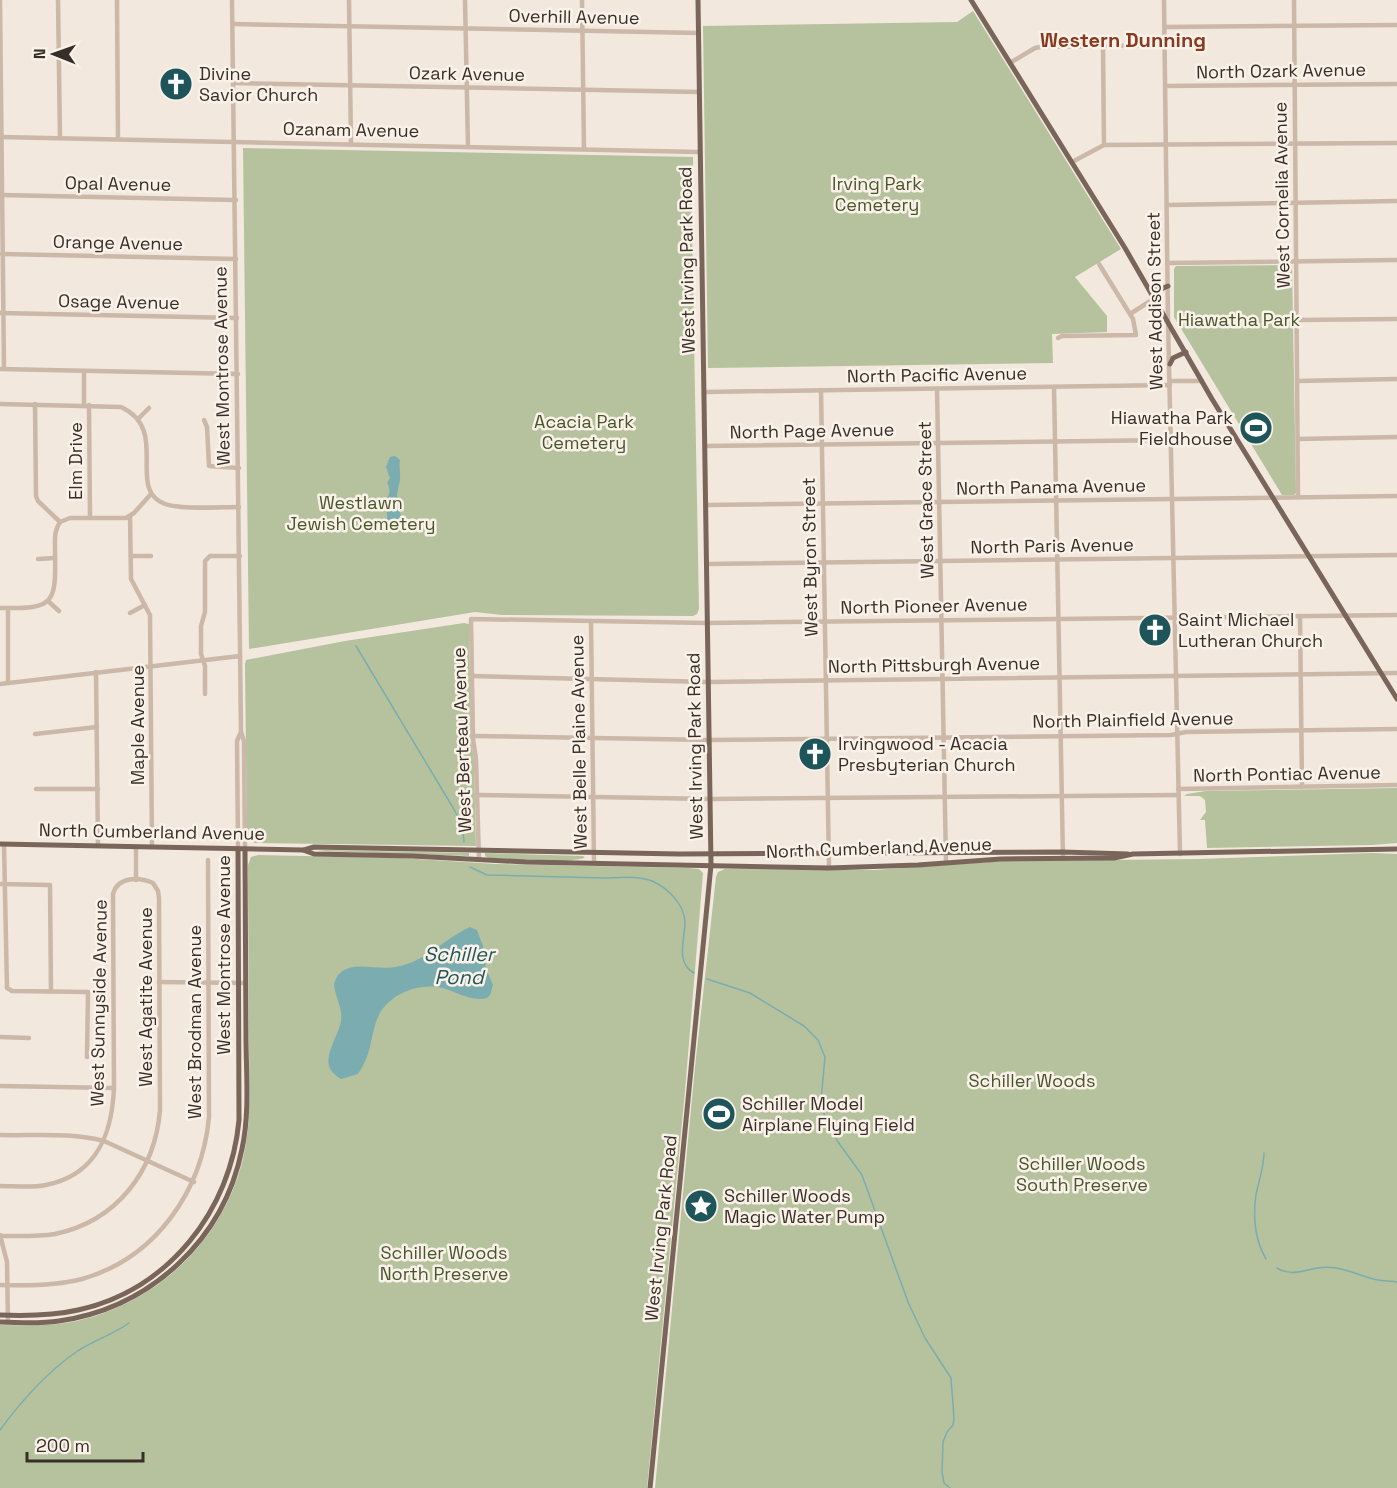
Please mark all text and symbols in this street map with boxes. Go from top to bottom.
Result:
street label: Overhill Avenue [508,4,640,29]
north arrow [24,24,84,84]
district label: Western Dunning [1040,27,1206,53]
text: N [29,48,50,59]
street label: North Ozark Avenue [1196,58,1366,83]
street label: Ozark Avenue [409,61,525,86]
place label: Divine Savior Church [199,62,318,106]
church icon: Divine Savior Church [158,66,194,102]
street label: West Cornelia Avenue [1268,102,1295,289]
street label: Ozanam Avenue [283,117,419,142]
street label: West Irving Park Road [673,166,700,354]
street label: Opal Avenue [65,171,171,196]
park label: Irving Park Cemetery [832,172,922,216]
street label: West Addison Street [1141,212,1168,390]
street label: Orange Avenue [53,230,183,255]
street label: West Montrose Avenue [208,266,235,466]
street label: Osage Avenue [58,289,180,314]
park label: Hiawatha Park [1178,308,1300,331]
street label: North Pacific Avenue [847,361,1027,388]
place label: Hiawatha Park Fieldhouse [1111,406,1233,450]
park label: Acacia Park Cemetery [534,410,634,454]
sports icon: Hiawatha Park Fieldhouse [1238,410,1274,446]
street label: North Page Avenue [729,418,895,443]
street label: West Grace Street [913,421,938,579]
street label: Elm Drive [64,422,87,500]
street label: North Panama Avenue [956,473,1146,500]
street label: West Byron Street [797,477,822,637]
park label: Westlawn Jewish Cemetery [286,491,436,535]
street label: North Paris Avenue [970,533,1134,558]
street label: North Pioneer Avenue [840,592,1028,619]
place label: Saint Michael Lutheran Church [1178,608,1323,652]
church icon: Saint Michael Lutheran Church [1137,612,1173,648]
street label: West Belle Plaine Avenue [565,635,592,850]
street label: West Berteau Avenue [447,647,476,833]
street label: North Pittsburgh Avenue [828,651,1040,678]
street label: West Irving Park Road [681,652,708,840]
street label: Maple Avenue [126,665,149,785]
street label: North Plainfield Avenue [1032,706,1234,733]
place label: Irvingwood - Acacia Presbyterian Church [838,732,1016,776]
church icon: Irvingwood - Acacia Presbyterian Church [797,736,833,772]
street label: North Pontiac Avenue [1193,760,1381,787]
street label: North Cumberland Avenue [39,818,265,845]
street label: North Cumberland Avenue [766,832,992,863]
street label: West Montrose Avenue [212,855,235,1055]
street label: West Sunnyside Avenue [85,899,112,1107]
street label: West Agatite Avenue [134,907,157,1087]
street label: West Brodman Avenue [183,925,206,1119]
water label: Schiller Pond [424,941,497,990]
park label: Schiller Woods [969,1069,1095,1092]
place label: Schiller Model Airplane Flying Field [742,1092,915,1136]
sports icon: Schiller Model Airplane Flying Field [701,1096,737,1132]
street label: West Irving Park Road [639,1134,682,1322]
park label: Schiller Woods South Preserve [1016,1152,1148,1196]
place label: Schiller Woods Magic Water Pump [724,1184,885,1228]
place icon: Schiller Woods Magic Water Pump [683,1188,719,1224]
park label: Schiller Woods North Preserve [380,1241,508,1285]
scale bar [27,1425,142,1463]
text: 200 m [36,1434,90,1457]

